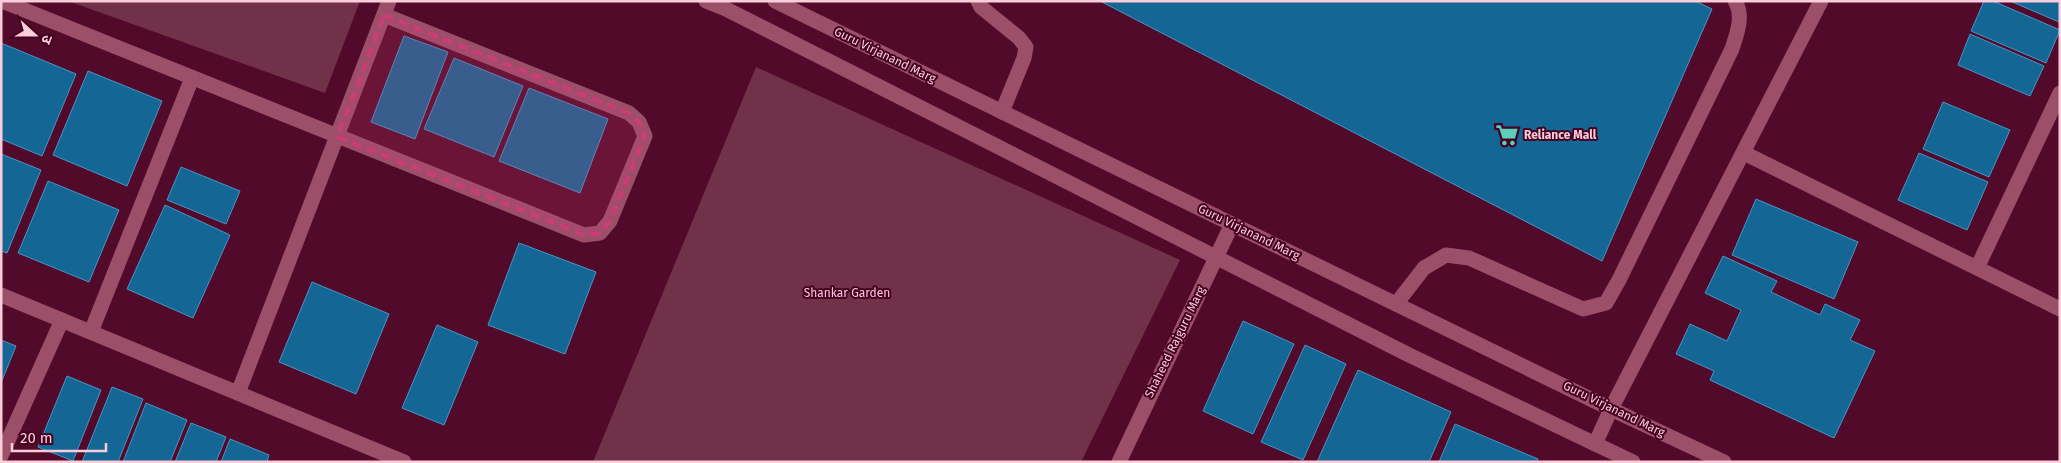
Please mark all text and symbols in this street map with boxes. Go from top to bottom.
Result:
north arrow [10,10,60,60]
street label: Guru Virjanand Marg [832,24,939,86]
text: उ [37,33,56,47]
supermarket icon: Reliance Mall [1494,122,1520,148]
place label: Reliance Mall [1524,128,1597,142]
street label: Guru Virjanand Marg [1196,201,1303,263]
street label: Shaheed Rajguru Marg [1142,283,1208,400]
park label: Shankar Garden [804,286,890,300]
street label: Guru Virjanand Marg [1561,378,1668,440]
scale bar [12,420,106,452]
text: 20 m [20,429,53,447]

